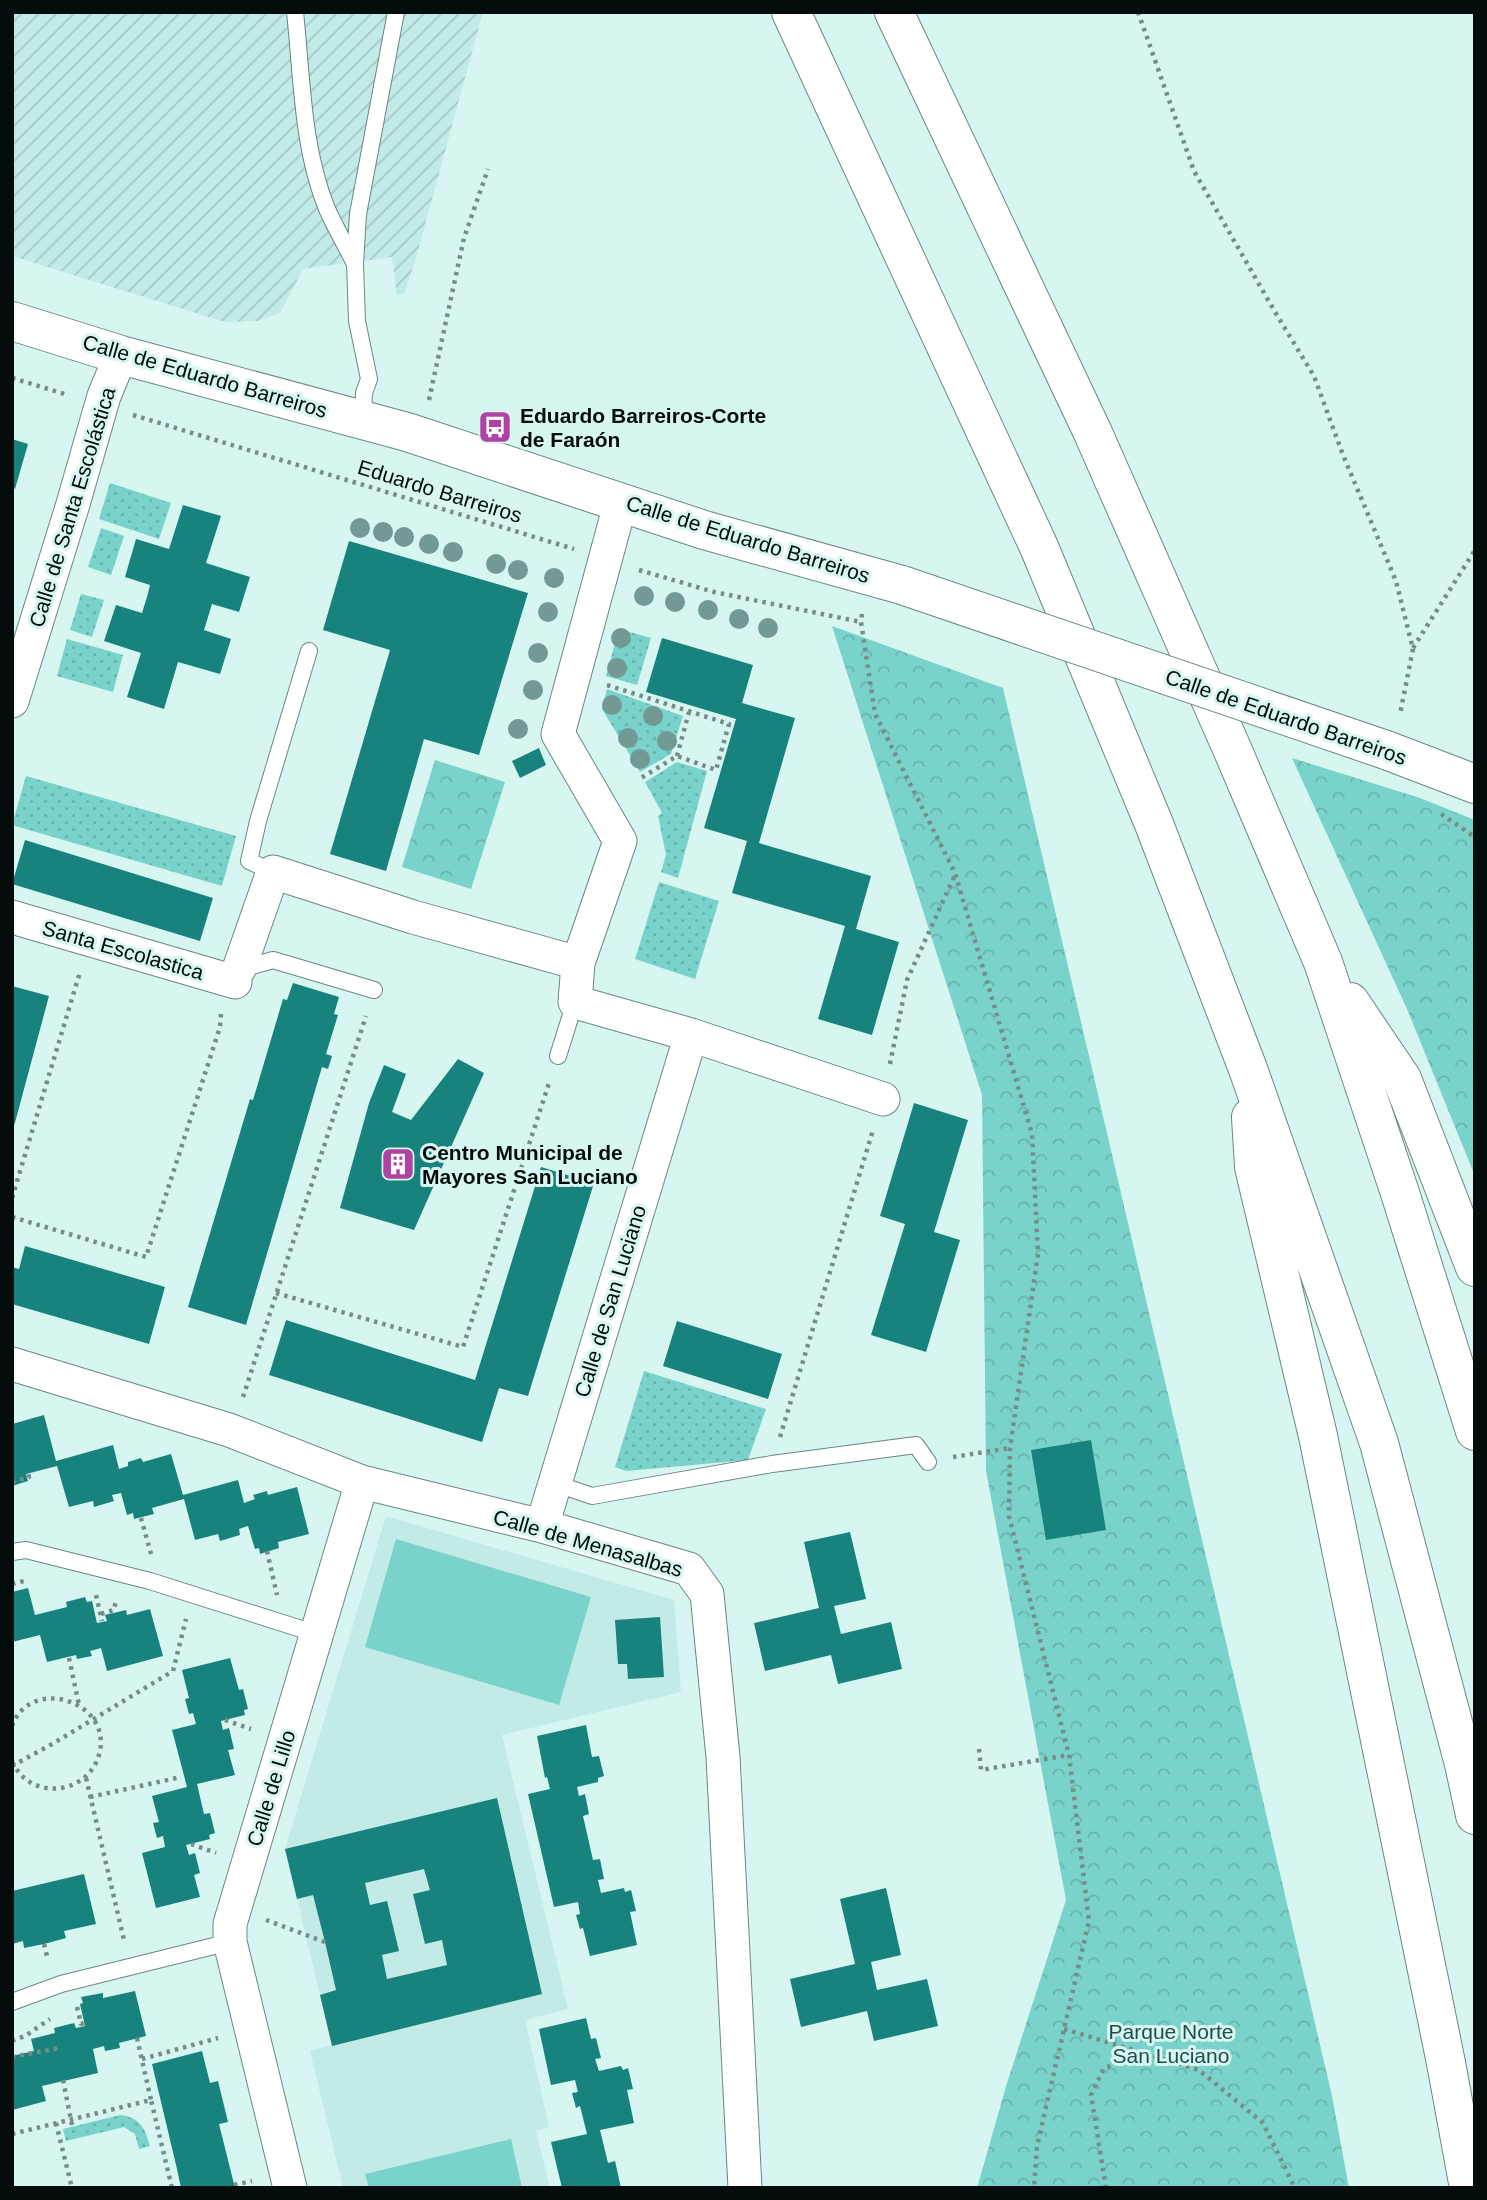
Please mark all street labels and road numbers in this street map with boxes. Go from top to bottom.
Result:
street label: Calle de Eduardo Barreiros [80,330,330,422]
street label: Calle de Santa Escolástica [24,384,120,630]
street label: Eduardo Barreiros [355,455,525,527]
street label: Calle de Eduardo Barreiros [624,491,872,587]
street label: Calle de Eduardo Barreiros [1163,665,1409,769]
street label: Santa Escolastica [40,916,207,984]
street label: Calle de San Luciano [570,1202,650,1400]
street label: Calle de Menasalbas [491,1505,685,1581]
street label: Calle de Lillo [242,1727,300,1849]

